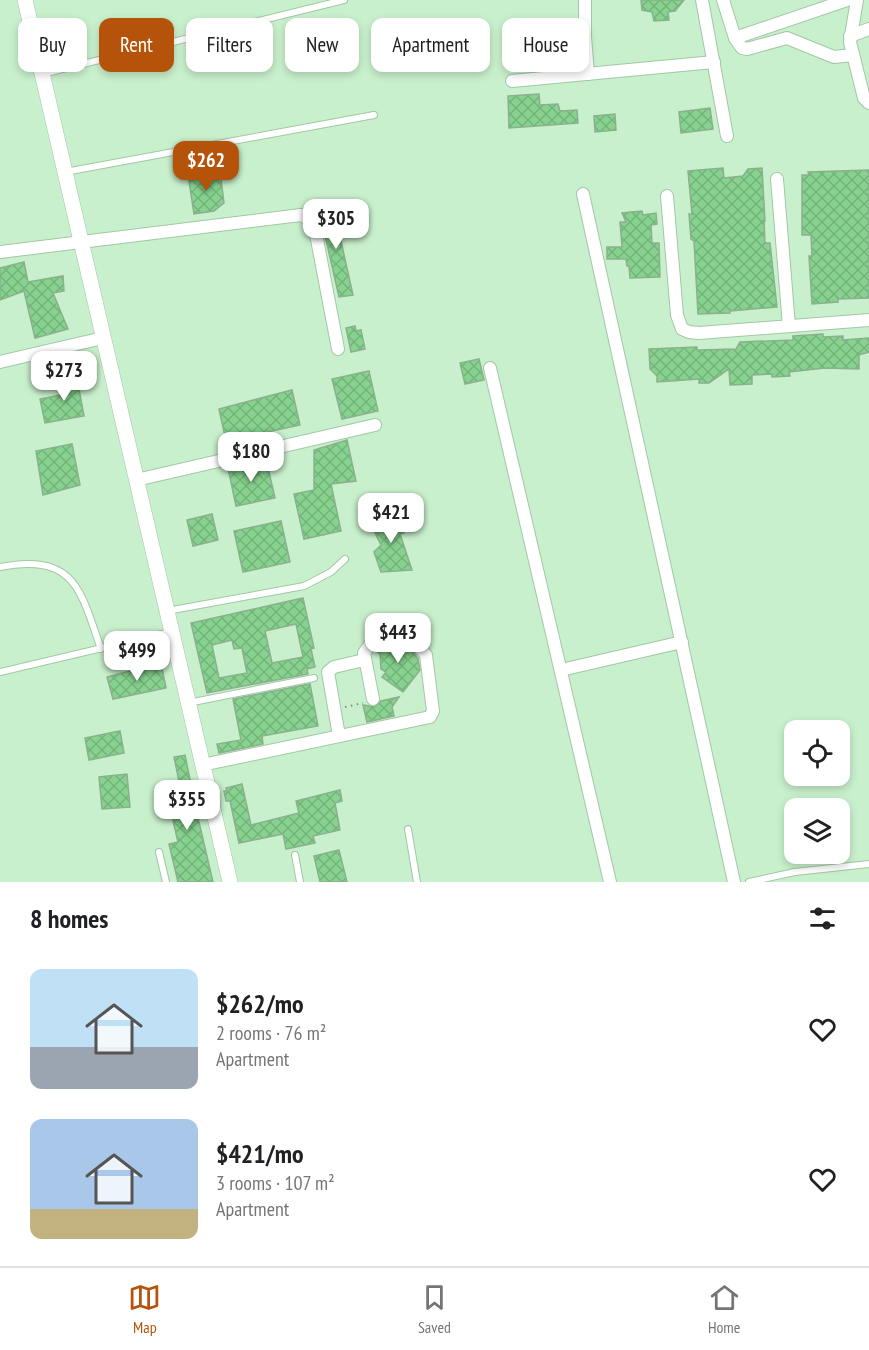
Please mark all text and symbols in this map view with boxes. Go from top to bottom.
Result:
chip: Buy [18,18,87,72]
chip: Rent [99,18,174,72]
chip: Filters [186,18,273,72]
chip: New [285,18,359,72]
chip: Apartment [371,18,490,72]
chip: House [502,18,589,72]
pin: $262 [170,141,242,192]
text: $262 [187,147,225,173]
pin: $305 [300,199,372,250]
text: $305 [317,205,355,231]
pin: $273 [28,351,100,402]
text: $273 [45,357,83,383]
pin: $180 [215,432,287,483]
text: $180 [232,438,270,464]
pin: $421 [355,493,427,544]
text: $421 [372,499,410,525]
pin: $443 [362,613,434,664]
text: $443 [379,619,417,645]
pin: $499 [101,631,173,682]
text: $499 [118,637,156,663]
map controls [784,720,850,864]
button: locate [784,720,850,786]
pin: $355 [151,780,223,831]
text: $355 [168,786,206,812]
button: layers [784,798,850,864]
text: 8 homes [30,902,108,935]
icon: filters [806,902,839,935]
text: $262/mo [216,987,304,1020]
icon: home [78,993,150,1065]
icon: heart [806,1013,839,1046]
text: 2 rooms · 76 m² [216,1020,326,1046]
text: Apartment [216,1046,289,1072]
text: $421/mo [216,1137,304,1170]
icon: home [78,1143,150,1215]
icon: heart [806,1163,839,1196]
text: 3 rooms · 107 m² [216,1170,335,1196]
text: Apartment [216,1196,289,1222]
tab: Map [128,1281,161,1337]
tab: Saved [418,1281,451,1337]
tab: Home [708,1281,741,1337]

